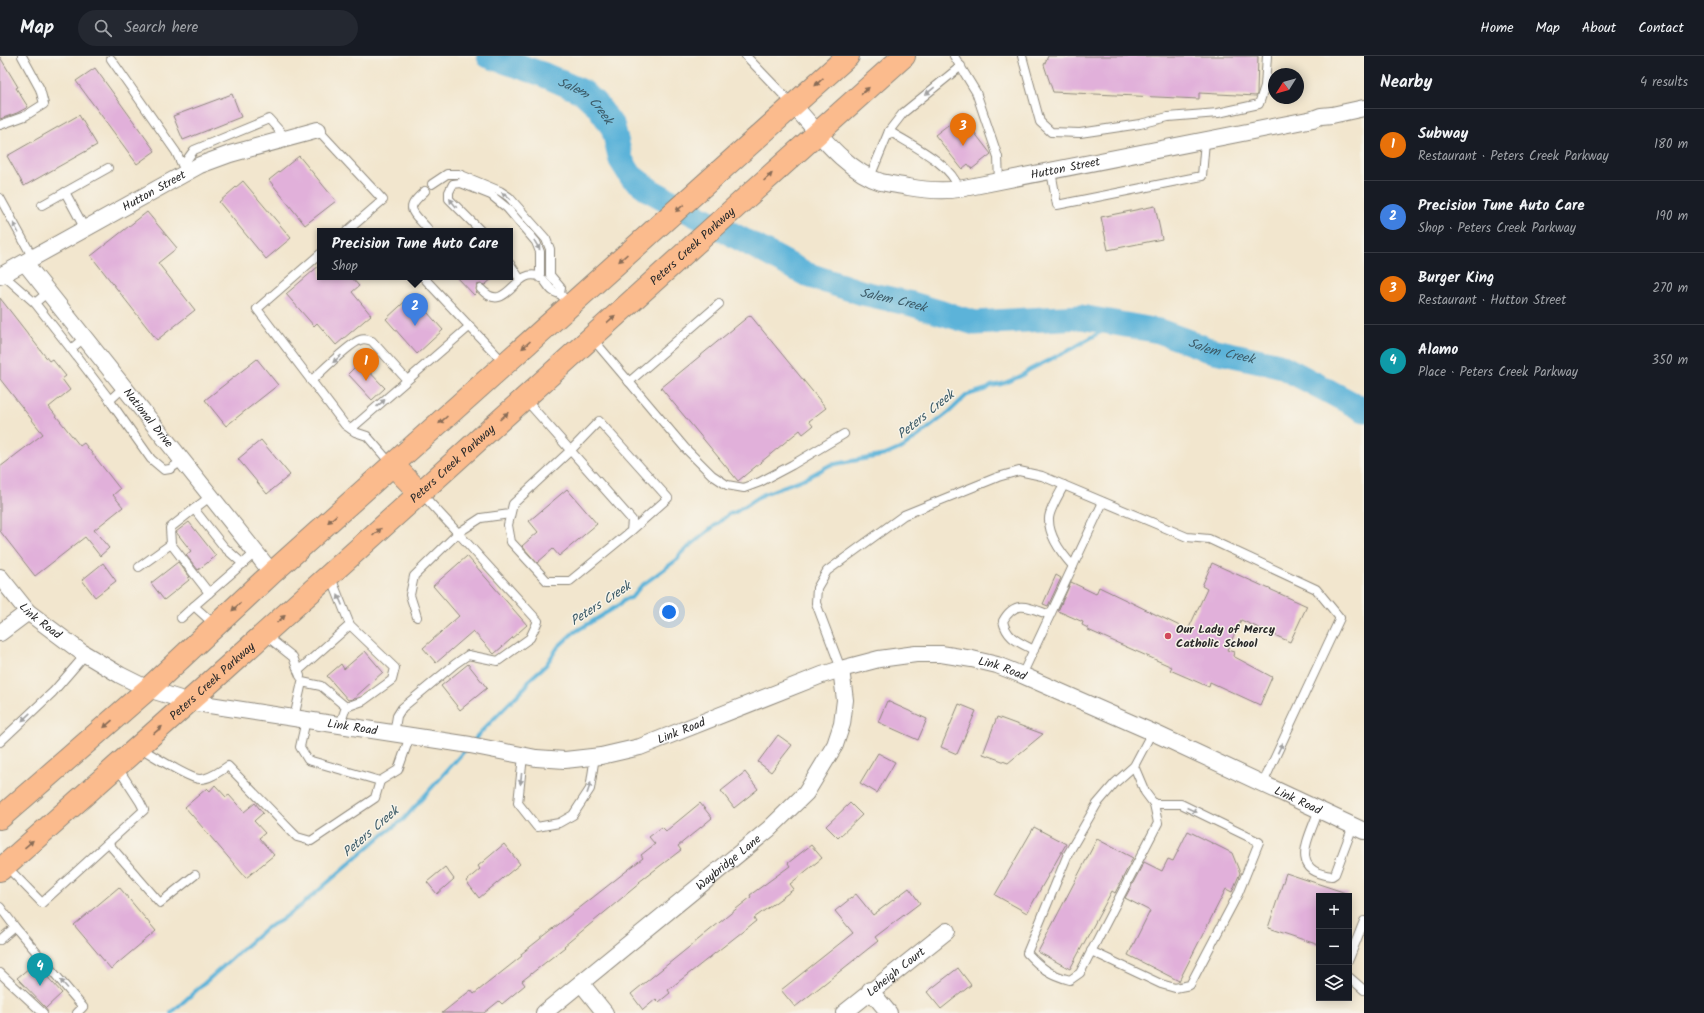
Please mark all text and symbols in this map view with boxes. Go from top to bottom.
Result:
search box [78,10,358,46]
text: Map [20,13,54,43]
text: Search here [124,16,198,40]
icon: search [92,17,114,39]
text: Home [1480,17,1514,39]
text: Map [1536,17,1560,39]
text: About [1582,17,1616,39]
text: Contact [1638,17,1684,39]
north arrow [1268,68,1304,104]
text: Nearby [1380,69,1432,96]
water label: Salem Creek [554,72,620,130]
text: 4 results [1640,72,1688,93]
one-way arrow [814,78,825,87]
one-way arrow [860,86,870,96]
one-way arrow [925,87,936,95]
pin: 3 [950,113,976,146]
text: Subway [1418,122,1468,146]
text: 1 [1391,134,1395,155]
text: 180 m [1654,134,1688,155]
text: Restaurant · Peters Creek Parkway [1418,146,1609,167]
street label: Hutton Street [1029,152,1102,184]
street label: Hutton Street [119,165,190,216]
one-way arrow [763,173,773,182]
one-way arrow [501,191,512,200]
text: Precision Tune Auto Care [1418,194,1585,218]
one-way arrow [449,198,458,209]
street label: Peters Creek Parkway [645,202,740,290]
one-way arrow [675,203,685,212]
text: 2 [1389,206,1397,227]
text: 190 m [1656,206,1688,227]
text: Shop · Peters Creek Parkway [1418,218,1576,239]
one-way arrow [13,222,20,234]
popup [317,228,513,280]
text: Precision Tune Auto Care [332,232,498,256]
one-way arrow [533,239,540,251]
one-way arrow [618,254,628,263]
text: Shop [332,256,358,277]
text: Burger King [1418,266,1494,290]
text: 3 [1389,278,1397,299]
text: 270 m [1652,278,1688,299]
water label: Salem Creek [858,282,931,319]
text: Restaurant · Hutton Street [1418,290,1566,311]
pin: 2 [402,293,428,326]
one-way arrow [606,315,616,324]
water label: Salem Creek [1185,332,1258,370]
text: Alamo [1418,338,1458,362]
one-way arrow [522,340,531,349]
pin: 1 [353,348,379,381]
text: 4 [1389,350,1397,371]
text: 350 m [1652,350,1688,371]
one-way arrow [332,354,342,363]
text: Place · Peters Creek Parkway [1418,362,1578,383]
street label: National Drive [119,384,178,452]
water label: Peters Creek [893,384,961,445]
one-way arrow [375,399,386,408]
one-way arrow [499,412,510,421]
one-way arrow [437,416,448,425]
street label: Peters Creek Parkway [405,420,500,508]
one-way arrow [327,515,338,524]
one-way arrow [372,527,382,536]
water label: Peters Creek [566,575,637,632]
one-way arrow [337,594,343,605]
street label: Link Road [14,598,67,644]
one-way arrow [231,602,241,611]
your location [659,602,679,622]
one-way arrow [276,615,285,624]
place label: Our Lady of Mercy Catholic School [1176,620,1276,653]
marker: Our Lady of Mercy Catholic School [1163,631,1173,641]
street label: Peters Creek Parkway [165,637,259,725]
street label: Link Road [976,651,1031,686]
one-way arrow [21,712,31,722]
street label: Link Road [654,712,709,749]
street label: Link Road [326,714,380,740]
one-way arrow [103,719,113,728]
one-way arrow [153,726,164,735]
one-way arrow [1277,742,1283,754]
one-way arrow [517,773,524,785]
one-way arrow [587,781,593,793]
street label: Link Road [1271,781,1326,820]
water label: Peters Creek [338,800,405,862]
one-way arrow [1187,807,1198,813]
street label: Waybridge Lane [691,829,766,895]
one-way arrow [24,840,35,849]
map controls [1316,893,1352,1001]
button: + [1316,893,1352,929]
button: − [1316,929,1352,965]
street label: Leheigh Court [862,942,929,1001]
pin: 4 [27,953,53,986]
button: layers [1316,965,1352,1001]
one-way arrow [59,979,68,989]

